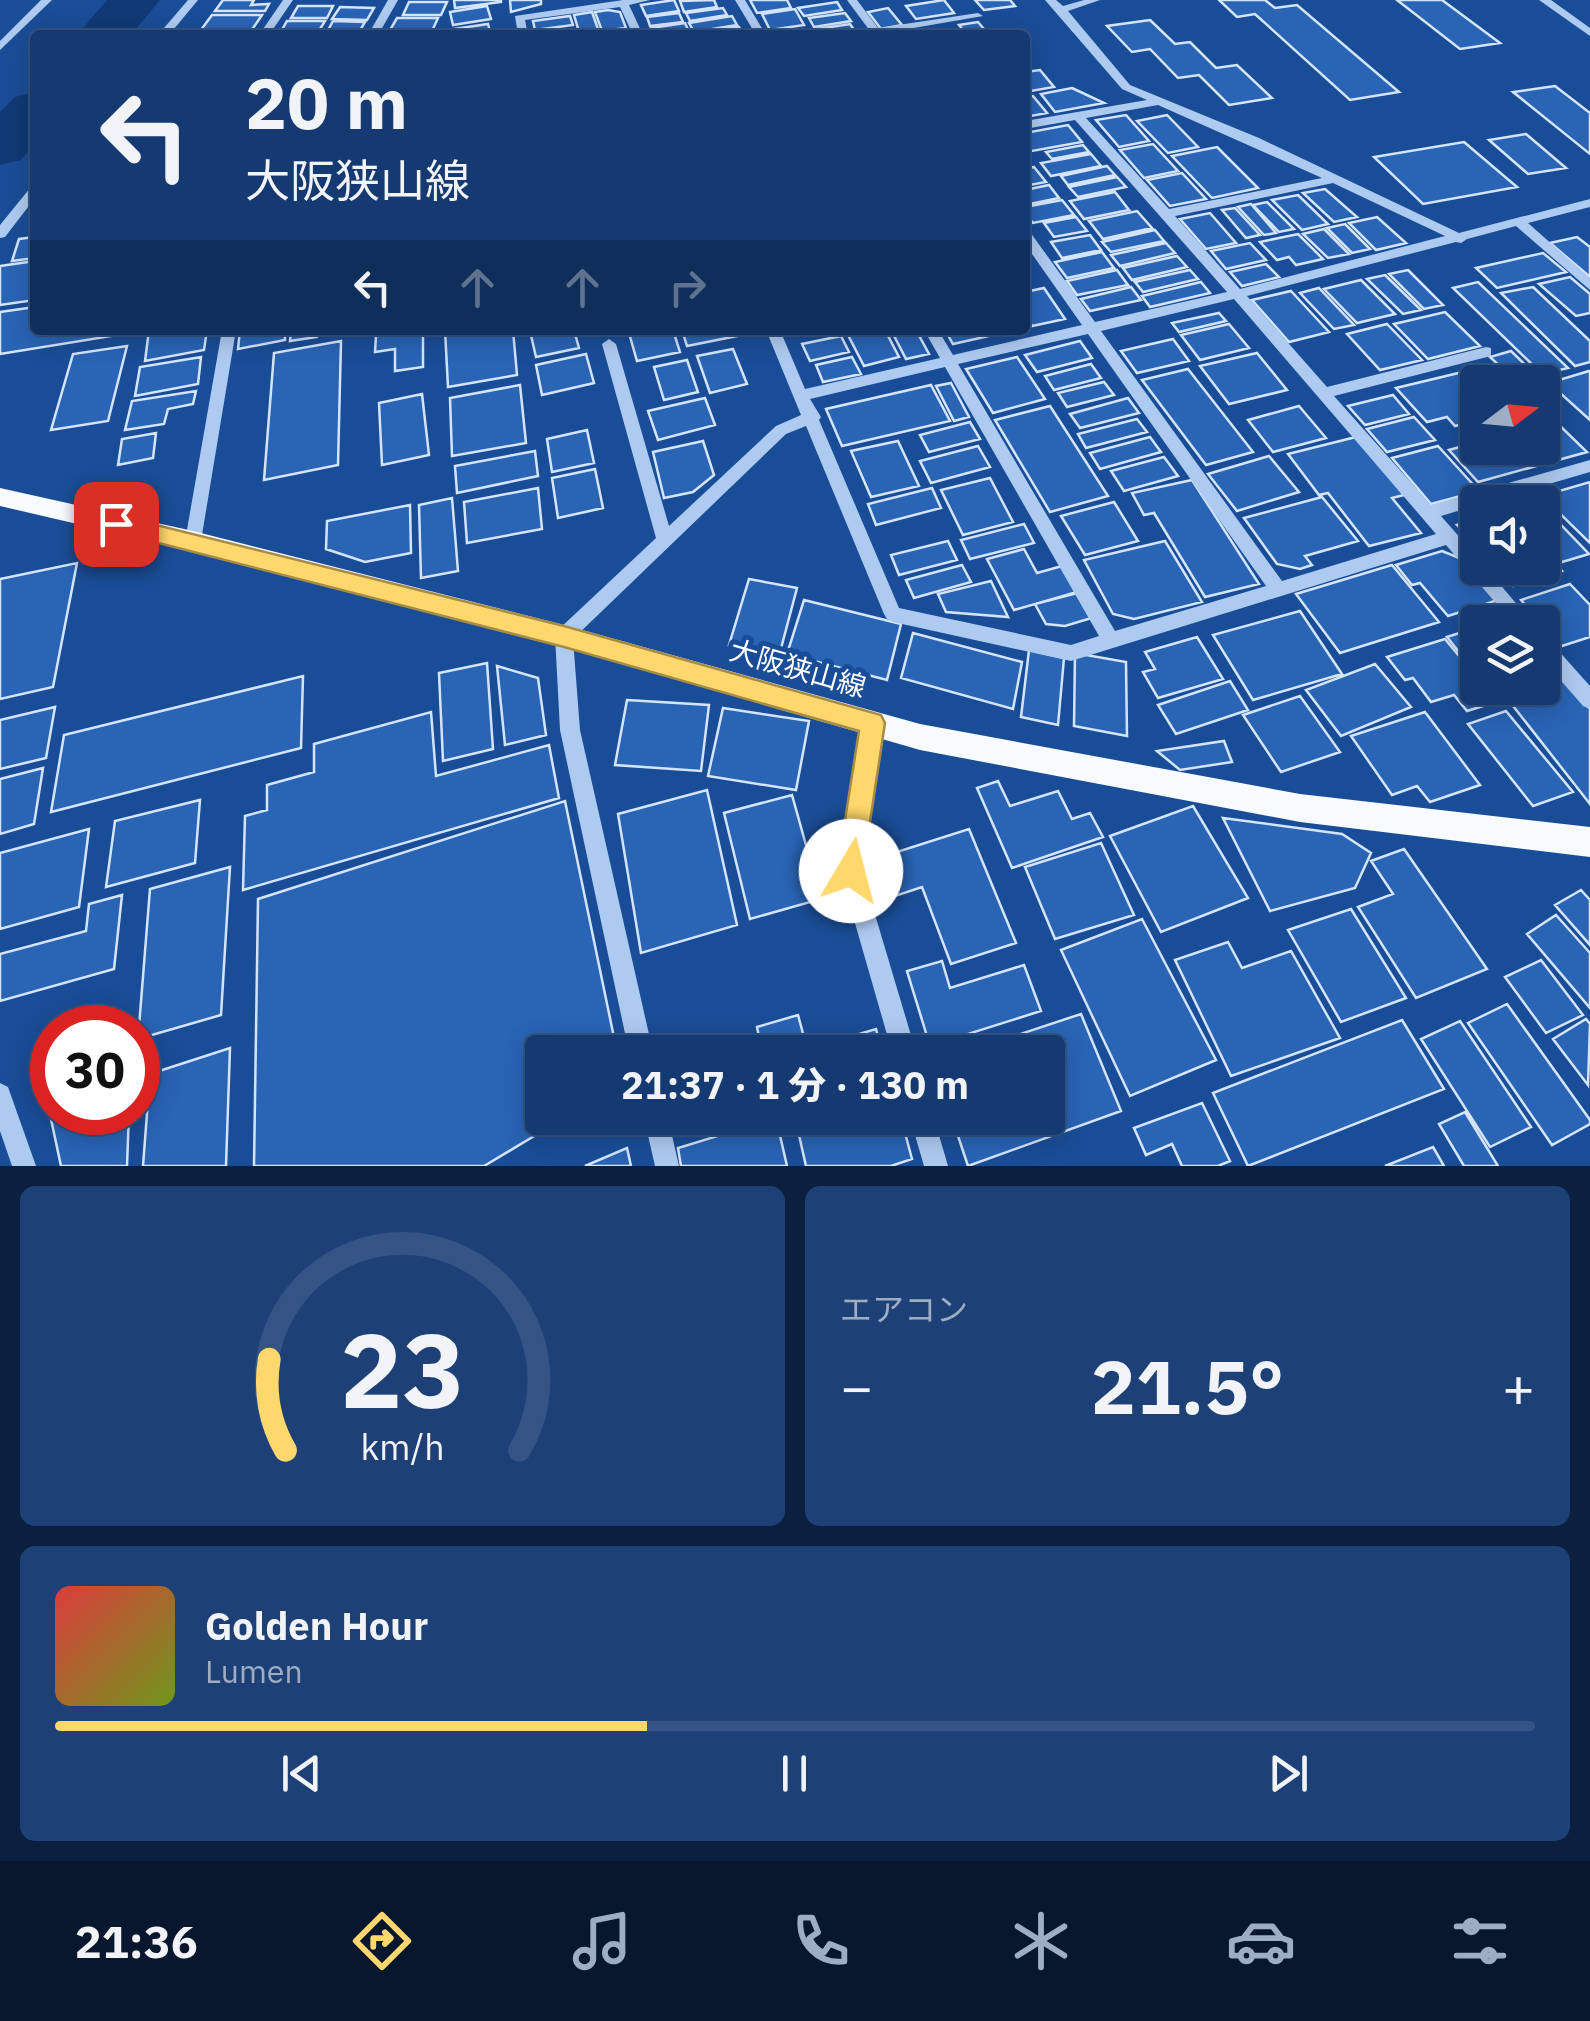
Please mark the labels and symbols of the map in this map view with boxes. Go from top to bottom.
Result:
north arrow [1460,365,1560,465]
pin [74,482,159,567]
street label: 大阪狭山線 [726,631,870,705]
position arrow [799,819,903,923]
speed limit sign: 30 [30,1005,160,1135]

